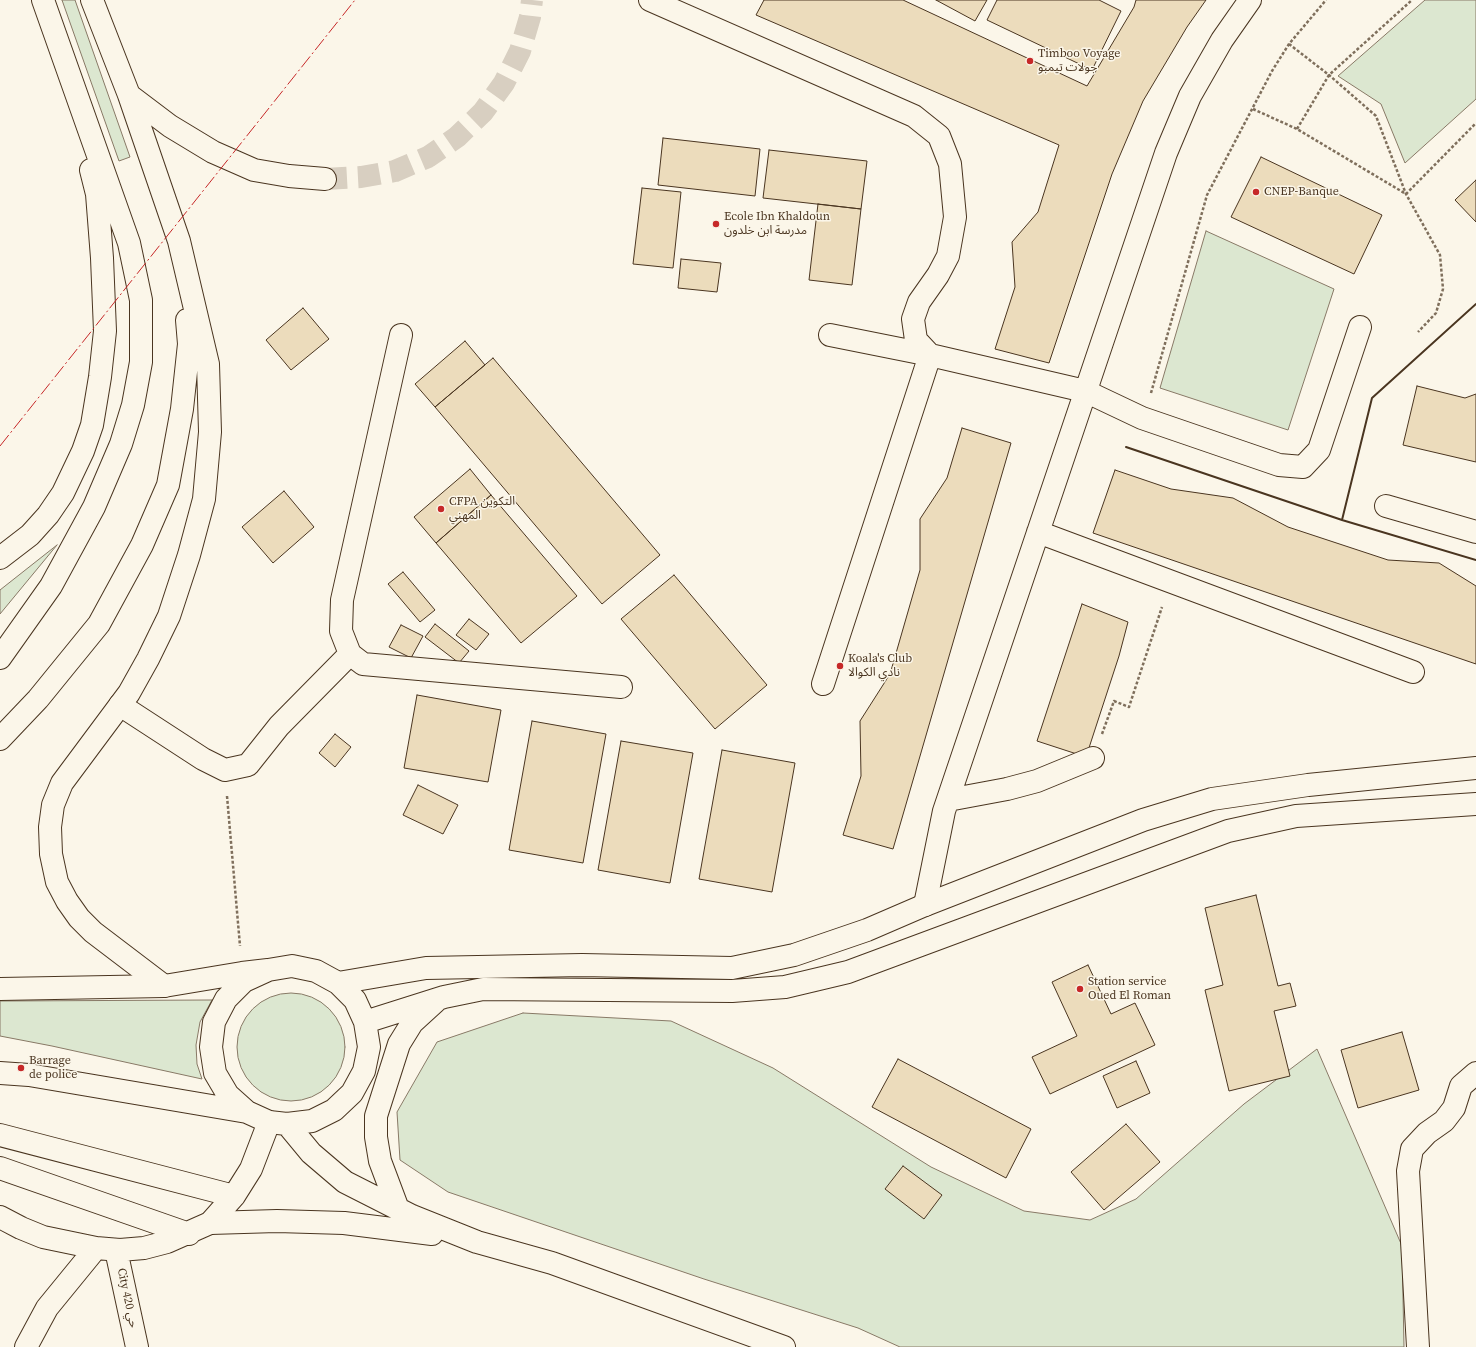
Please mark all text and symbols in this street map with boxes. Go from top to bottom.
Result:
place label: Timboo Voyage جولات تيمبو [1038,47,1120,75]
marker: Timboo Voyage جولات تيمبو [1025,56,1035,66]
place label: CNEP-Banque [1264,185,1339,199]
marker: CNEP-Banque [1251,187,1261,197]
place label: Ecole Ibn Khaldoun مدرسة ابن خلدون [724,210,830,238]
marker: Ecole Ibn Khaldoun مدرسة ابن خلدون [711,219,721,229]
place label: CFPA التكوين المهني [449,495,515,523]
marker: CFPA التكوين المهني [436,504,446,514]
place label: Koala's Club نادي الكوالا [848,652,912,680]
marker: Koala's Club نادي الكوالا [835,661,845,671]
place label: Station service Oued El Roman [1088,975,1171,1003]
marker: Station service Oued El Roman [1075,984,1085,994]
place label: Barrage de police [29,1054,77,1082]
marker: Barrage de police [16,1063,26,1073]
street label: City 420 حي [114,1267,140,1329]

